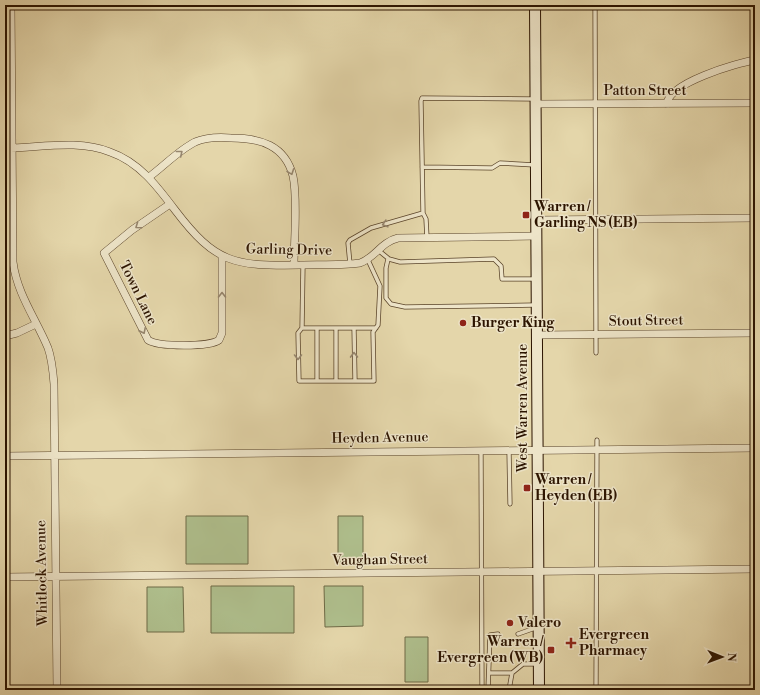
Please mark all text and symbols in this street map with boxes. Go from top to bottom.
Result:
street label: Patton Street [604,82,686,100]
one-way arrow [175,151,182,158]
one-way arrow [286,168,294,175]
place label: Warren / Garling NS (EB) [533,198,637,232]
marker: Warren / Garling NS (EB) [521,210,531,220]
one-way arrow [382,219,389,228]
one-way arrow [135,221,142,229]
street label: Garling Drive [246,240,332,260]
street label: Town Lane [115,258,161,328]
one-way arrow [218,292,226,298]
street label: Stout Street [609,311,683,331]
place label: Burger King [471,314,555,332]
marker: Burger King [458,318,468,328]
one-way arrow [138,327,145,334]
street label: West Warren Avenue [514,344,532,473]
one-way arrow [350,352,359,358]
one-way arrow [294,354,302,360]
street label: Heyden Avenue [331,428,429,448]
place label: Warren / Heyden (EB) [534,471,617,505]
marker: Warren / Heyden (EB) [522,483,532,493]
street label: Whitlock Avenue [32,520,52,627]
street label: Vaughan Street [331,550,428,570]
place label: Valero [517,614,561,632]
marker: Valero [505,618,515,628]
place label: Evergreen Pharmacy [579,626,649,660]
place label: Warren / Evergreen (WB) [437,633,544,667]
north arrow [702,637,742,677]
marker: Evergreen Pharmacy [566,638,576,648]
marker: Warren / Evergreen (WB) [546,645,556,655]
text: N [724,653,738,662]

